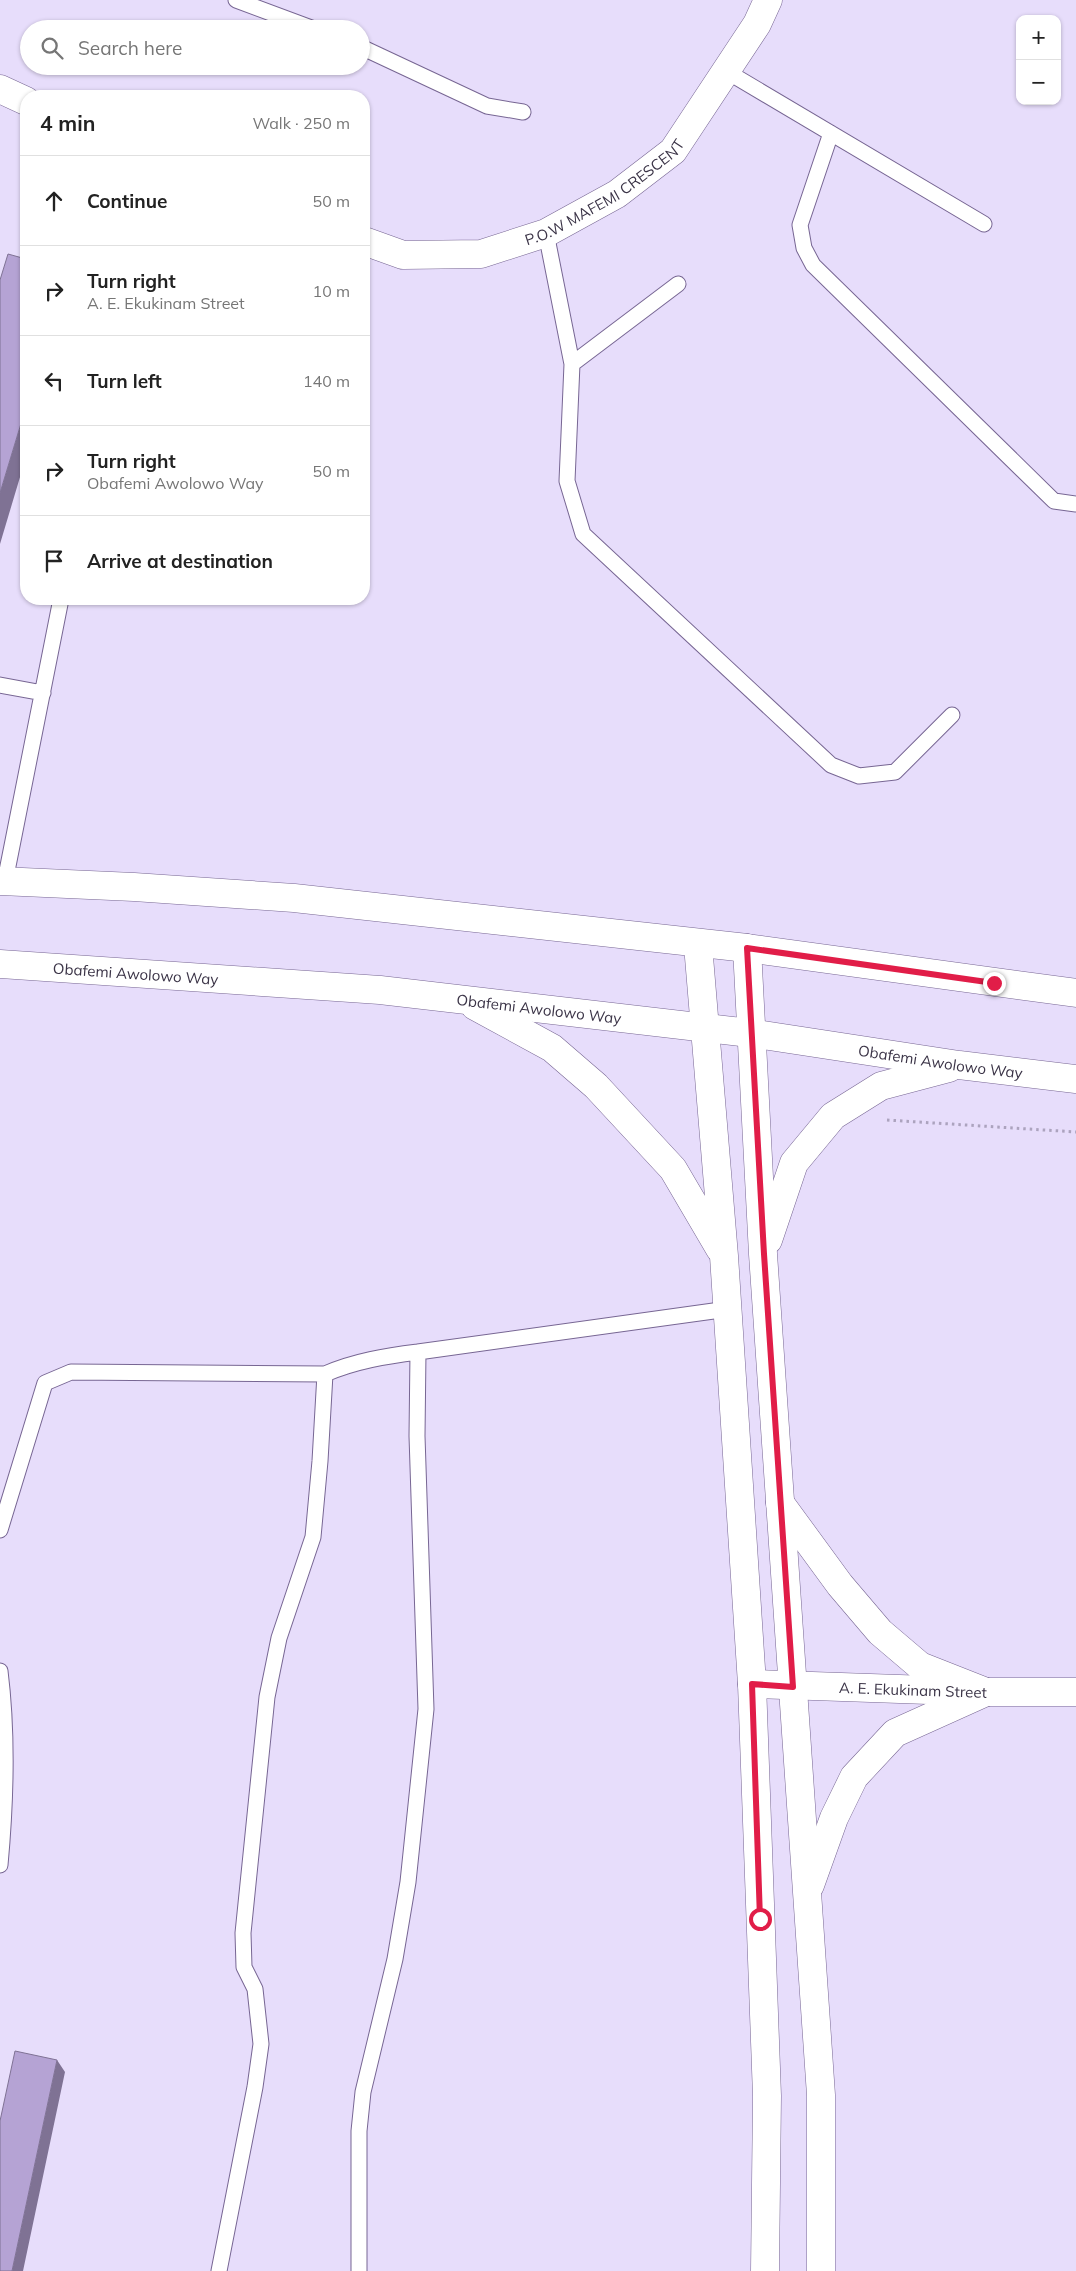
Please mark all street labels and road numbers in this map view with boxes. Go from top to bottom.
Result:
street label: P.O.W MAFEMI CRESCENT [522,135,688,249]
street label: Obafemi Awolowo Way [52,958,219,988]
street label: Obafemi Awolowo Way [456,989,622,1027]
street label: Obafemi Awolowo Way [857,1040,1024,1082]
street label: A. E. Ekukinam Street [839,1677,987,1702]

